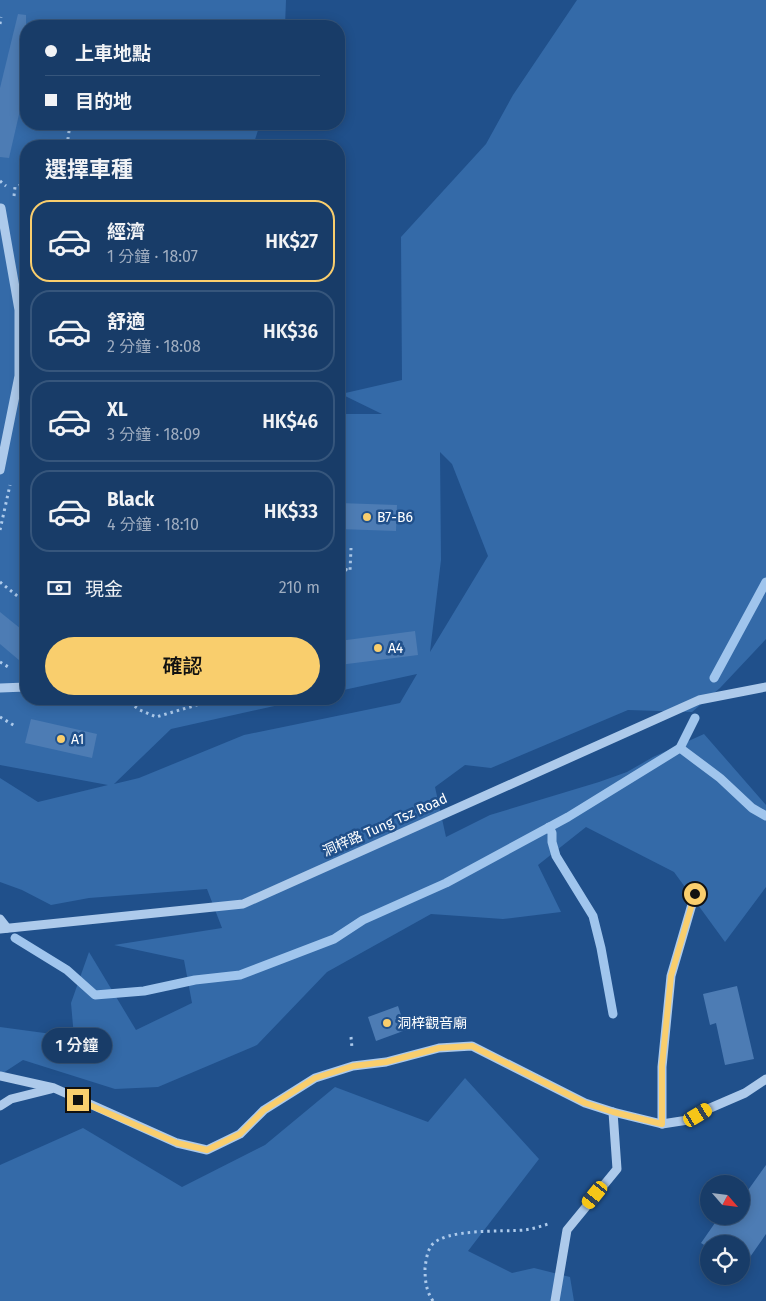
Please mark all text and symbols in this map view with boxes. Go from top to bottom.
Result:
text: 上車地點 [75,42,151,65]
text: 目的地 [75,90,132,113]
text: 選擇車種 [45,156,133,183]
icon: car [47,219,92,264]
text: 經濟 [107,220,145,243]
text: HK$27 [265,230,318,253]
text: 1 分鐘 · 18:07 [107,247,198,266]
icon: car [47,309,92,354]
text: 舒適 [107,310,145,333]
text: HK$36 [263,320,318,343]
text: 2 分鐘 · 18:08 [107,337,201,356]
text: XL [107,398,128,421]
icon: car [47,399,92,444]
text: HK$46 [262,410,318,433]
text: 3 分鐘 · 18:09 [107,425,200,444]
text: Black [107,488,154,511]
icon: car [47,489,92,534]
text: HK$33 [264,500,318,523]
place label: B7-B6 [377,509,413,526]
marker: B7-B6 [361,511,373,523]
text: 4 分鐘 · 18:10 [107,515,199,534]
icon: cash [45,574,73,602]
text: 現金 [85,578,123,601]
text: 210 m [279,578,320,597]
button: 確認 [45,637,320,695]
place label: A4 [388,640,404,657]
marker: A4 [372,642,384,654]
place label: A1 [71,731,84,748]
marker: A1 [55,733,67,745]
street label: 洞梓路 Tung Tsz Road [320,790,450,860]
route start [684,883,706,905]
place label: 洞梓觀音廟 [397,1015,467,1032]
marker: 洞梓觀音廟 [381,1017,393,1029]
callout: 1 分鐘 [43,1028,113,1062]
text: 1 分鐘 [55,1036,99,1055]
route end [67,1089,89,1111]
car [681,1101,714,1129]
north arrow [700,1175,750,1225]
map controls [700,1175,750,1285]
car [579,1179,610,1211]
button: locate [700,1235,750,1285]

